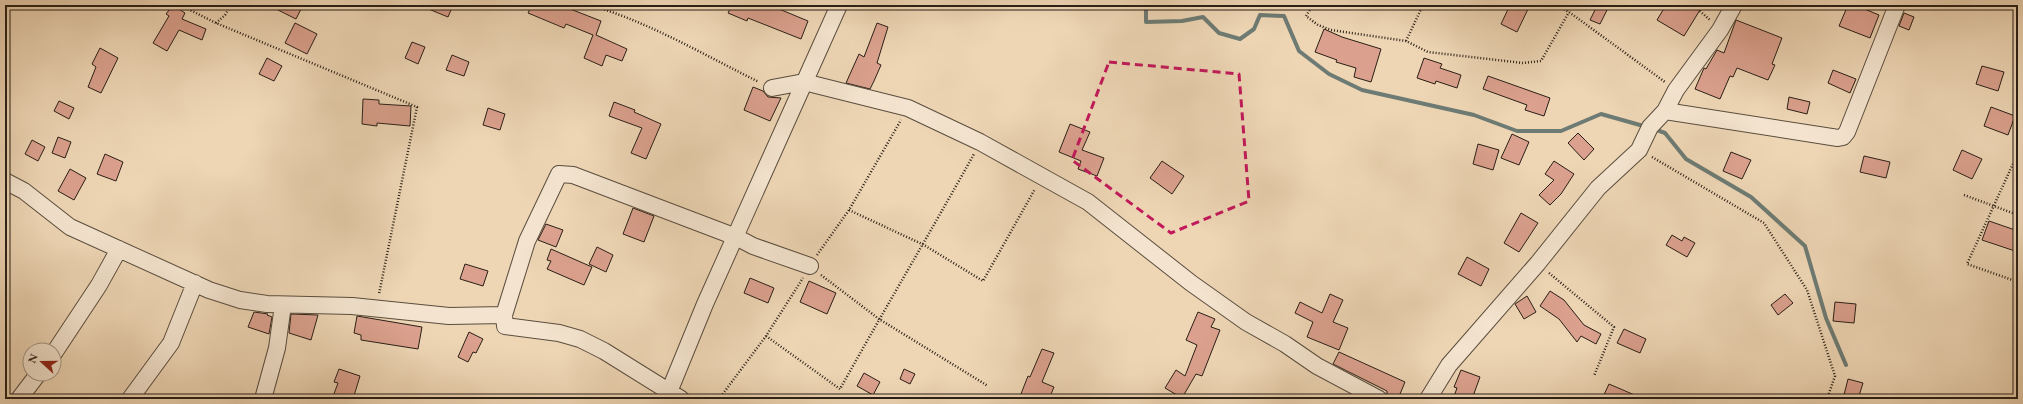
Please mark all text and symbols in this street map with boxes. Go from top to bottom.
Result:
north arrow [22,342,62,382]
text: N [25,352,41,365]

